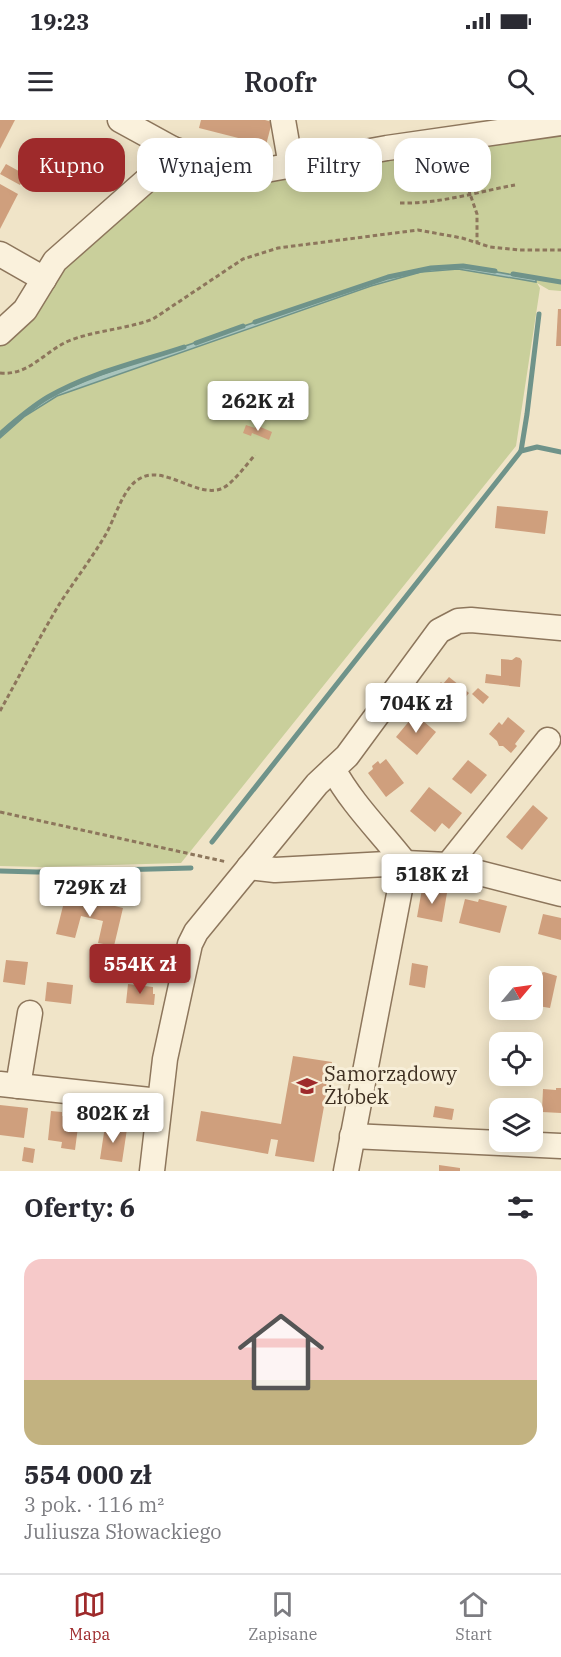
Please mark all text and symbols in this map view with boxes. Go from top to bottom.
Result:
text: 19:23 [30,7,89,36]
text: Roofr [244,64,317,99]
icon: menu [24,65,57,98]
icon: search [504,65,537,98]
chip: Kupno [18,138,125,192]
chip: Wynajem [137,138,273,192]
chip: Filtry [285,138,382,192]
chip: Nowe [394,138,491,192]
pin: 262K zł [203,381,313,432]
text: 262K zł [222,387,294,414]
pin: 704K zł [361,683,471,734]
text: 704K zł [380,689,452,716]
pin: 518K zł [377,854,487,905]
text: 518K zł [396,860,468,887]
pin: 729K zł [35,867,145,918]
text: 729K zł [54,873,126,900]
pin: 554K zł [85,944,195,995]
text: 554K zł [104,950,176,977]
north arrow [489,966,543,1020]
map controls [489,966,543,1152]
button: locate [489,1032,543,1086]
place label: Samorządowy Żłobek [324,1060,457,1110]
school or university icon: Samorządowy Żłobek [295,1074,319,1098]
pin: 802K zł [58,1093,168,1144]
button: layers [489,1098,543,1152]
text: 802K zł [77,1099,149,1126]
text: Oferty: 6 [24,1190,135,1224]
icon: filters [504,1191,537,1224]
icon: home [227,1298,335,1406]
text: 554 000 zł [24,1457,152,1491]
text: 3 pok. · 116 m² [24,1491,164,1518]
text: Juliusza Słowackiego [24,1518,222,1545]
tab: Mapa [69,1588,110,1644]
tab: Zapisane [248,1588,317,1644]
tab: Start [455,1588,492,1644]

